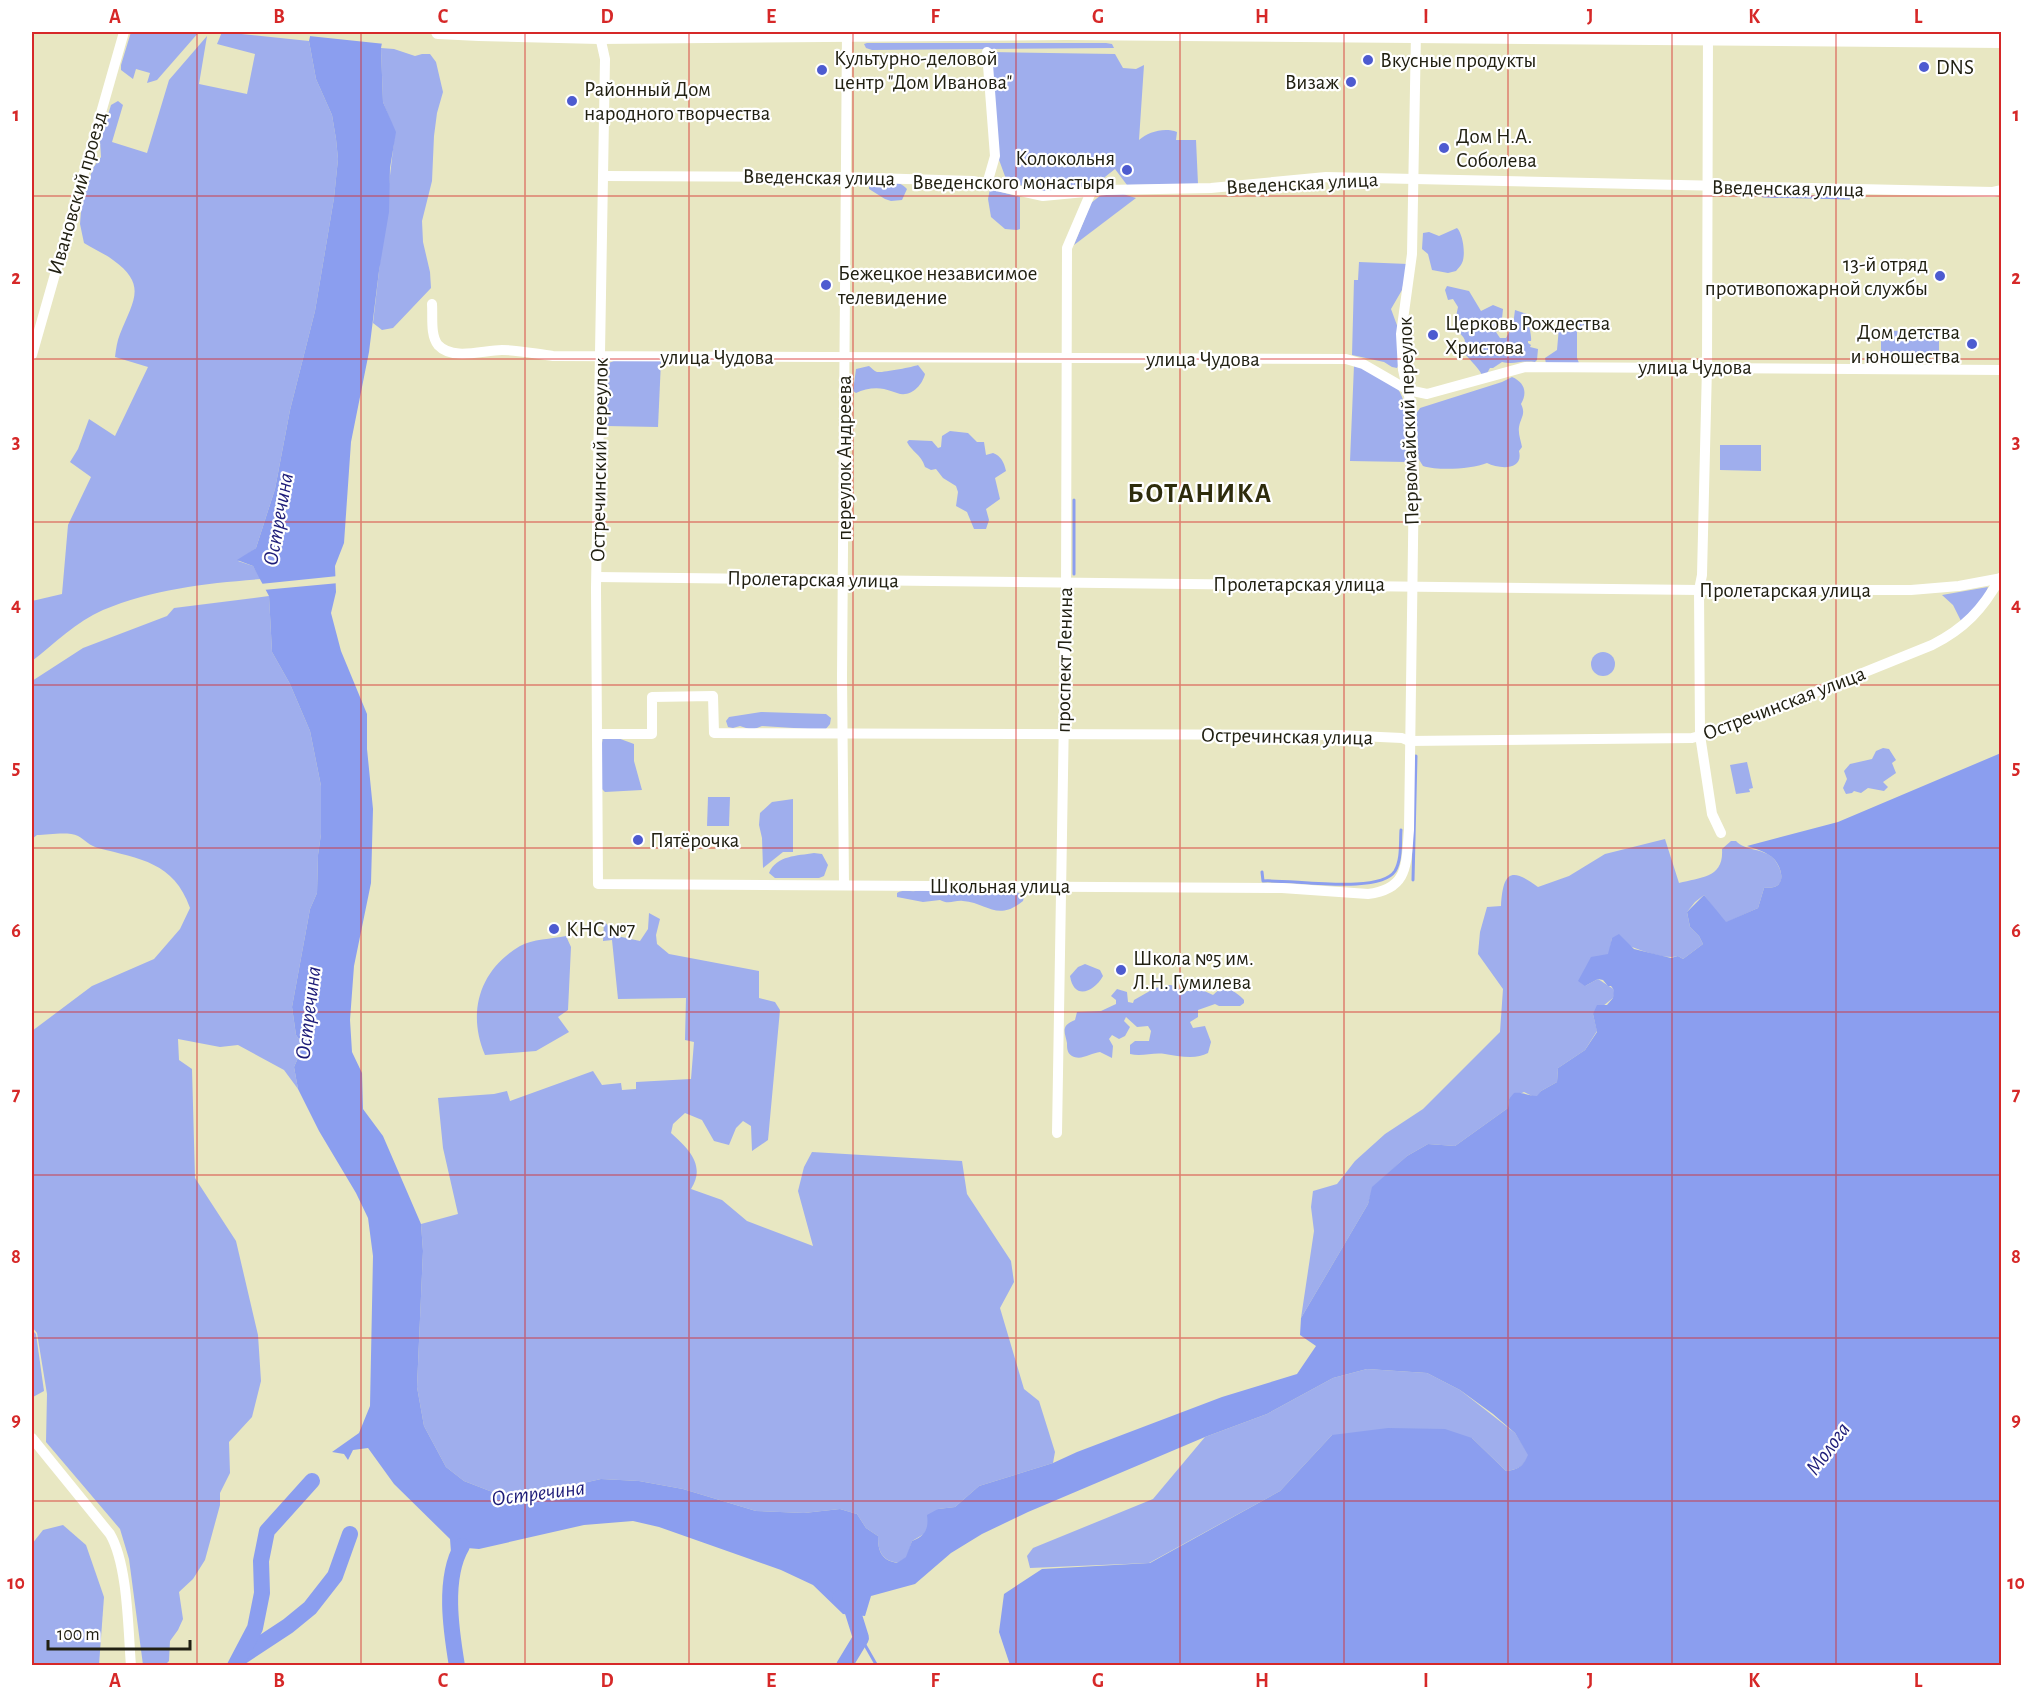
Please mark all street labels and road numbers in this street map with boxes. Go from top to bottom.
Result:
street label: Ивановский проезд [44,109,111,277]
street label: Введенская улица [742,166,896,189]
street label: Введенская улица [1225,169,1379,198]
street label: Введенская улица [1711,177,1865,200]
street label: Первомайский переулок [1394,316,1423,526]
street label: улица Чудова [659,347,774,368]
street label: улица Чудова [1145,349,1260,370]
street label: Остречинский переулок [587,357,612,562]
street label: улица Чудова [1637,357,1752,378]
street label: переулок Андреева [834,375,855,541]
street label: Пролетарская улица [727,568,900,592]
street label: Пролетарская улица [1213,574,1385,595]
street label: Пролетарская улица [1699,580,1871,601]
street label: проспект Ленина [1053,587,1076,733]
street label: Остречинская улица [1700,663,1869,744]
street label: Остречинская улица [1201,724,1374,749]
street label: Школьная улица [930,876,1071,897]

